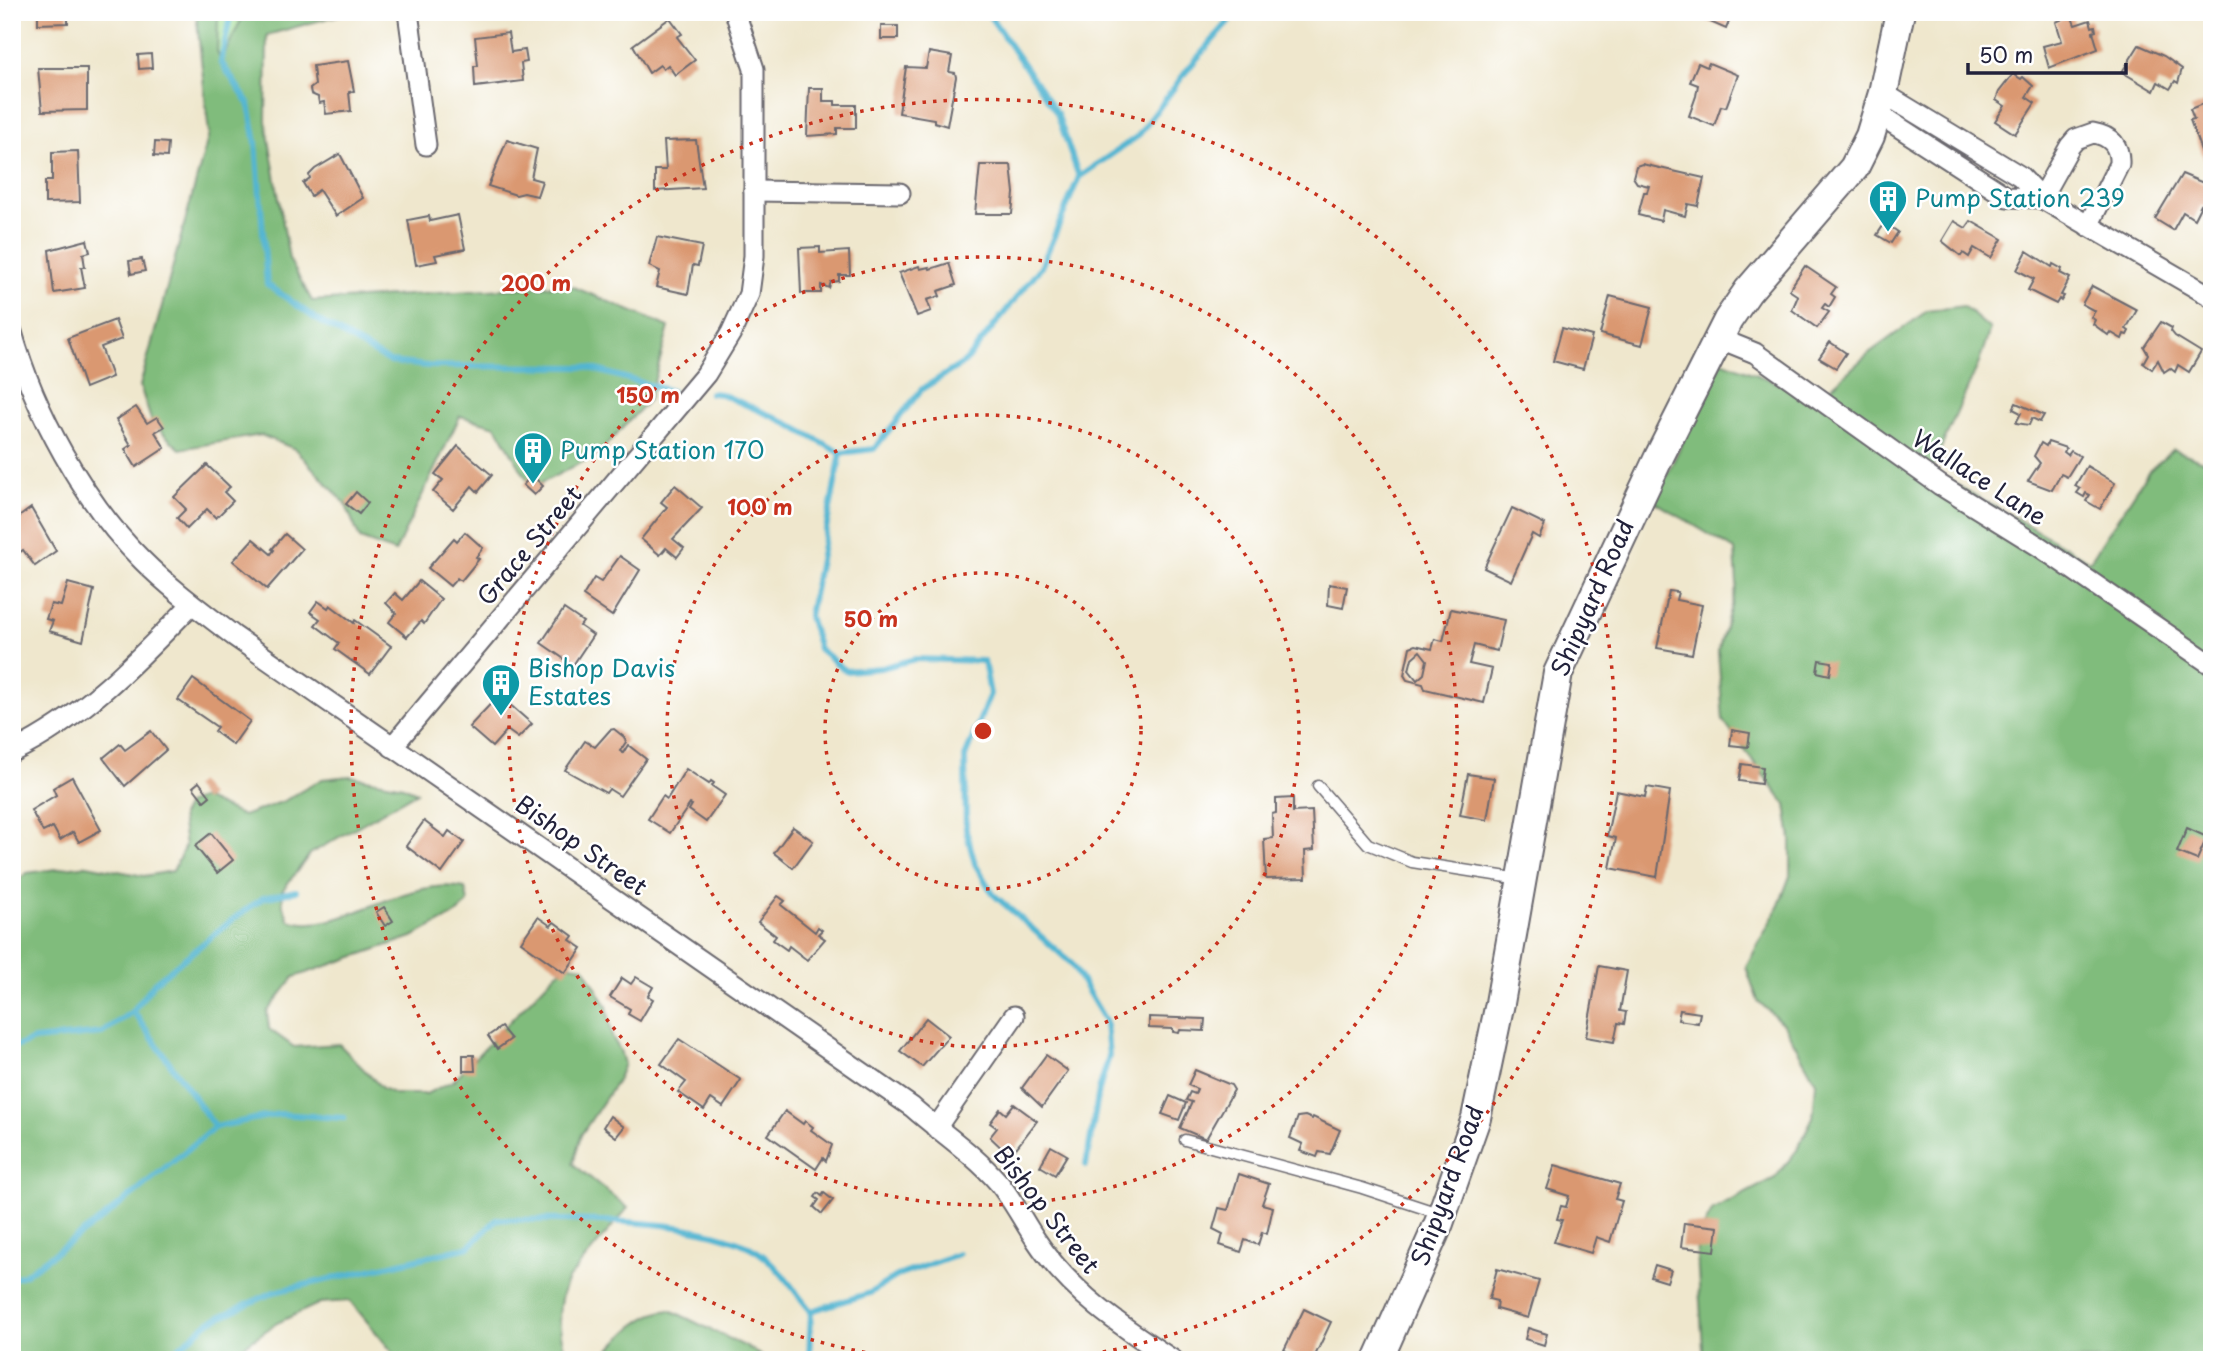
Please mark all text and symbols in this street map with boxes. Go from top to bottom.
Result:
scale bar [1968,32,2126,76]
text: 50 m [1979,38,2033,70]
building icon: Pump Station 239 [1867,178,1909,233]
place label: Pump Station 239 [1915,179,2125,215]
text: 200 m [501,266,571,298]
text: 150 m [616,378,680,410]
street label: Wallace Lane [1906,419,2054,533]
building icon: Pump Station 170 [512,430,554,485]
place label: Pump Station 170 [560,431,765,467]
street label: Grace Street [467,477,590,613]
text: 100 m [727,490,793,522]
street label: Shipyard Road [1540,513,1642,681]
text: 50 m [844,602,898,634]
place label: Bishop Davis Estates [528,649,675,713]
building icon: Bishop Davis Estates [480,662,522,717]
centre of rings [971,719,995,743]
street label: Bishop Street [509,785,656,903]
street label: Shipyard Road [1400,1100,1492,1271]
street label: Bishop Street [986,1137,1109,1281]

